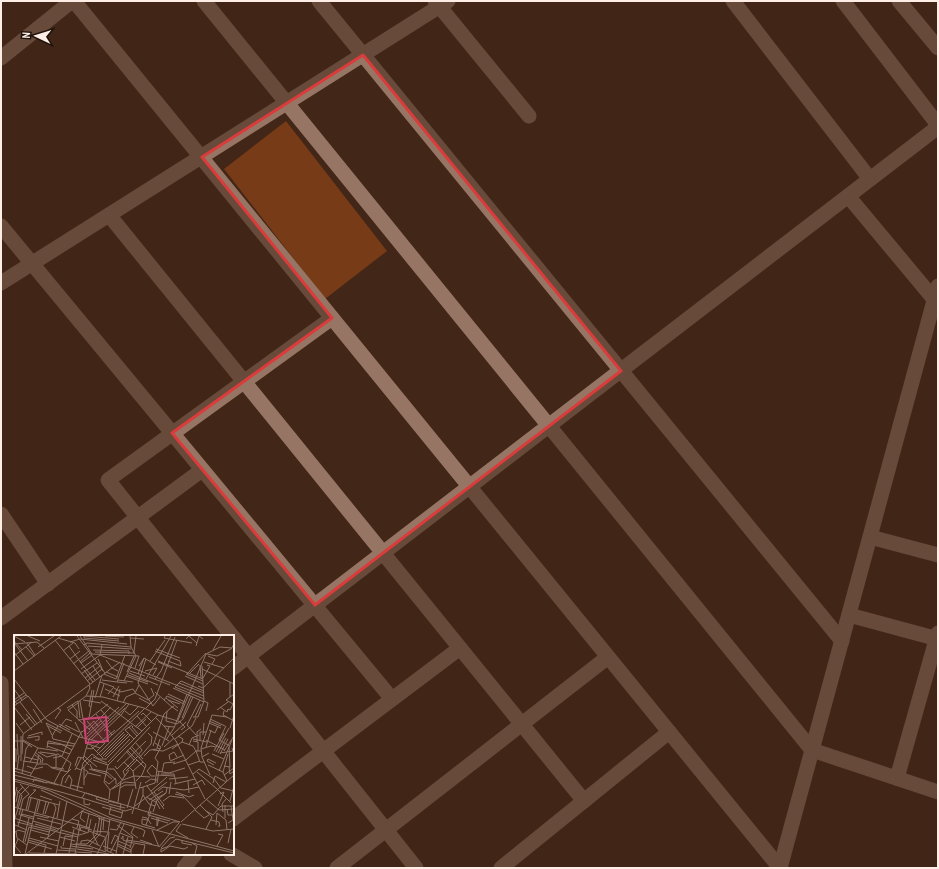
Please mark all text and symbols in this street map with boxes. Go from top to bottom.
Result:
north arrow [16,16,56,56]
text: N [19,32,33,39]
inset map [14,635,234,855]

